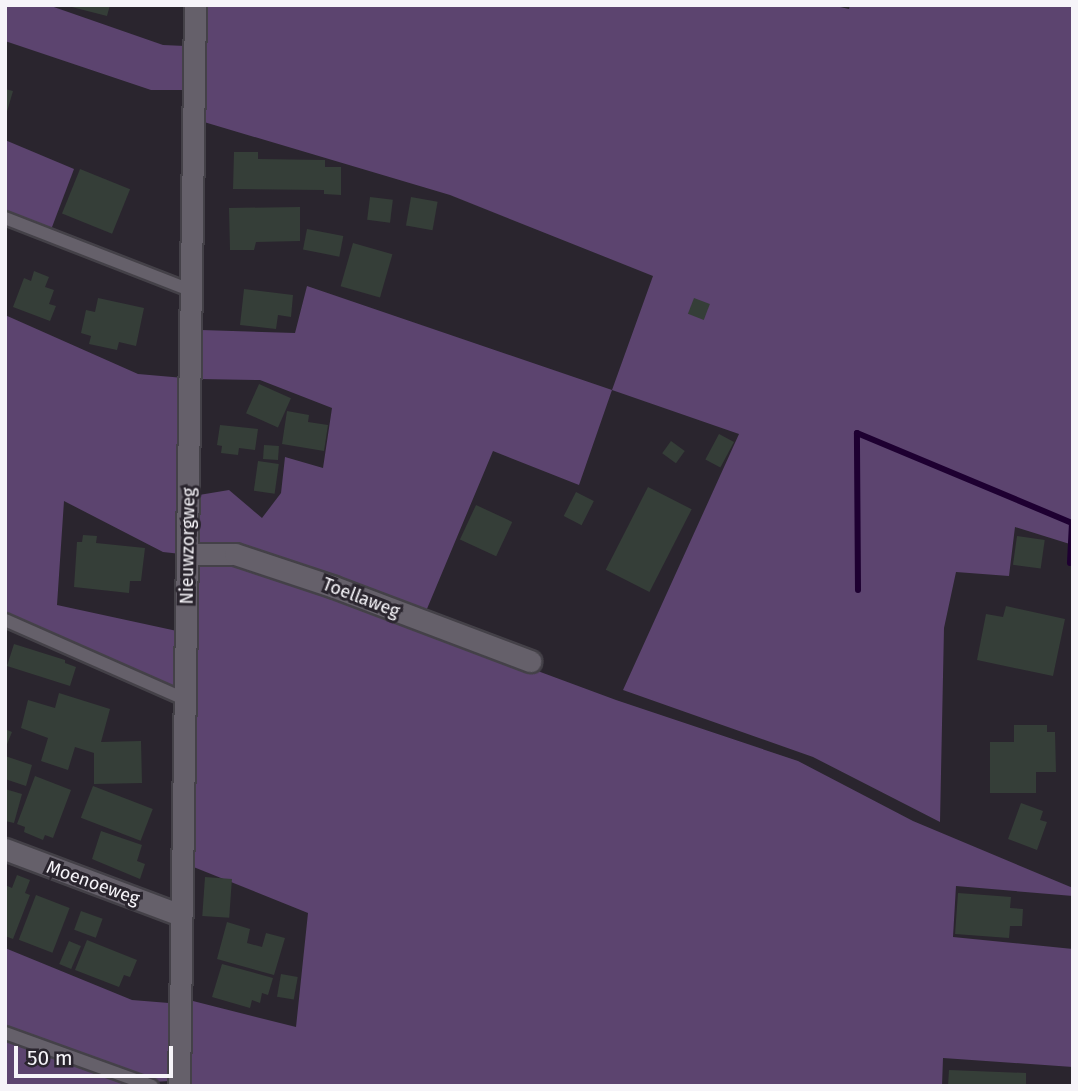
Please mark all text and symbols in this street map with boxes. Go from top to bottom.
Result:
street label: Nieuwzorgweg [176,487,200,605]
street label: Toellaweg [319,573,403,623]
street label: Moenoeweg [44,856,142,910]
scale bar [18,1032,177,1076]
text: 50 m [27,1045,73,1071]

